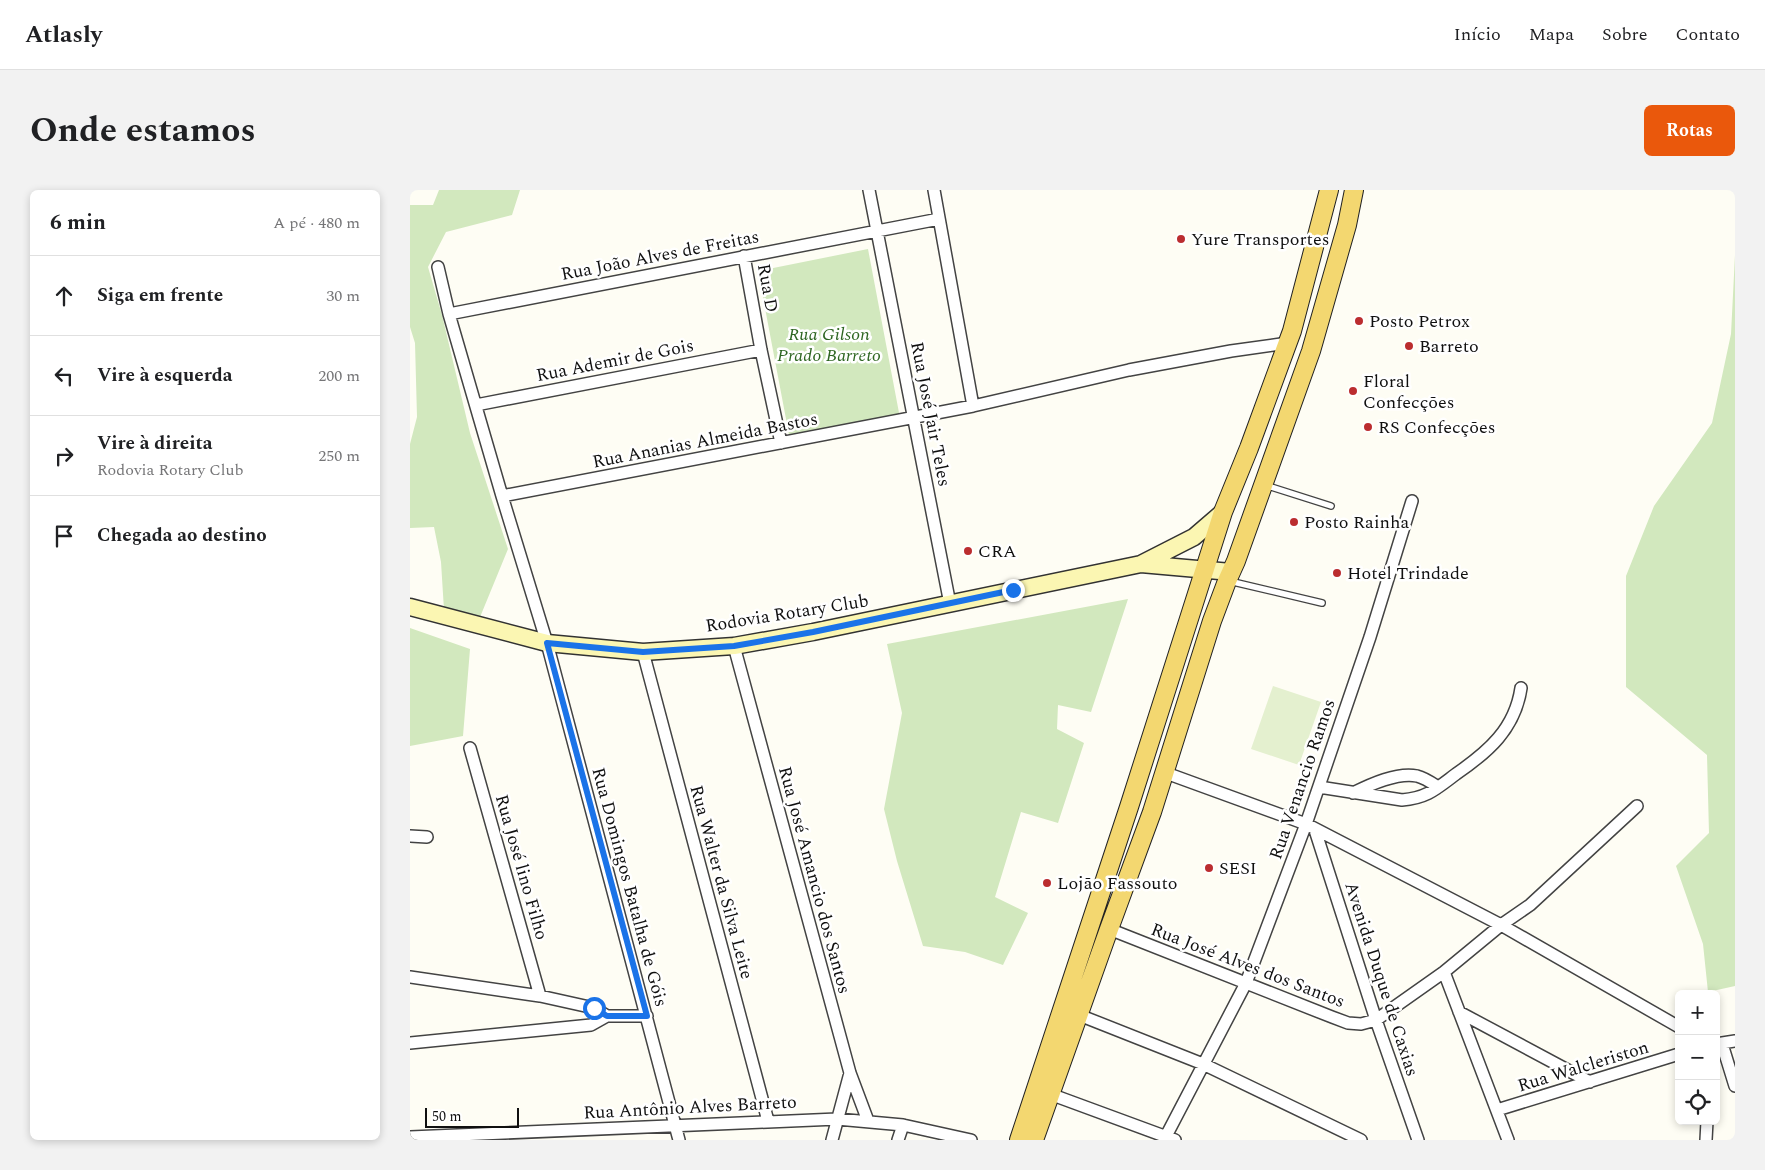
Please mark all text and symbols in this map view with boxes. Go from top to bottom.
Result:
text: Atlasly [25,17,102,53]
text: Início [1454,21,1501,48]
text: Mapa [1529,21,1574,48]
text: Sobre [1602,21,1647,48]
text: Contato [1675,21,1740,48]
text: Onde estamos [30,104,256,157]
button: Rotas [1644,105,1735,156]
text: 6 min [50,207,106,239]
text: A pé · 480 m [273,211,360,235]
street label: Rua João Alves de Freitas [559,223,761,288]
place label: Yure Transportes [1191,226,1329,253]
marker: Yure Transportes [1175,233,1187,245]
street label: Rua D [750,261,785,315]
text: Siga em frente [97,281,223,310]
icon: ahead [50,282,78,310]
text: 30 m [326,284,360,308]
place label: Posto Petrox [1369,308,1470,335]
marker: Posto Petrox [1353,315,1365,327]
park label: Rua Gilson Prado Barreto [777,321,881,369]
street label: Rua Ademir de Gois [534,332,696,389]
place label: Barreto [1419,333,1479,360]
street label: Rua José Jair Teles [903,339,958,489]
marker: Barreto [1403,340,1415,352]
text: Vire à esquerda [97,361,233,390]
icon: left [50,362,78,390]
text: 200 m [318,364,360,388]
place label: Floral Confecções [1363,368,1455,416]
marker: Floral Confecções [1347,385,1359,397]
street label: Rua Ananias Almeida Bastos [590,405,820,476]
place label: RS Confecções [1378,414,1496,441]
marker: RS Confecções [1362,421,1374,433]
text: Vire à direita [97,429,213,458]
icon: right [50,442,78,470]
text: 250 m [318,444,360,468]
text: Rodovia Rotary Club [97,458,243,482]
place label: Posto Rainha [1304,509,1409,536]
marker: Posto Rainha [1288,516,1300,528]
text: Chegada ao destino [97,521,267,550]
icon: arrive [50,522,78,550]
place label: CRA [978,538,1016,565]
marker: CRA [962,545,974,557]
place label: Hotel Trindade [1347,560,1469,587]
marker: Hotel Trindade [1331,567,1343,579]
route end [1002,579,1025,602]
street label: Rodovia Rotary Club [704,587,871,640]
street label: Rua Venancio Ramos [1262,695,1343,863]
street label: Rua José Amancio dos Santos [771,763,858,997]
street label: Rua Domingos Batalha de Góis [585,764,675,1010]
street label: Rua Walter da Silva Leite [683,782,760,982]
street label: Rua José lino Filho [488,791,555,943]
place label: SESI [1219,855,1257,882]
marker: SESI [1203,862,1215,874]
place label: Lojão Fassouto [1057,870,1178,897]
marker: Lojão Fassouto [1041,877,1053,889]
street label: Avenida Duque de Caxias [1337,878,1426,1080]
street label: Rua José Alves dos Santos [1147,916,1349,1015]
map controls [1675,990,1720,1125]
button: + [1675,990,1720,1035]
route start [583,997,606,1020]
street label: Rua Walcleriston [1514,1034,1652,1099]
button: − [1675,1035,1720,1080]
button: locate [1675,1080,1720,1125]
street label: Rua Antônio Alves Barreto [583,1088,797,1127]
scale bar [425,1105,519,1128]
text: 50 m [432,1106,462,1127]

